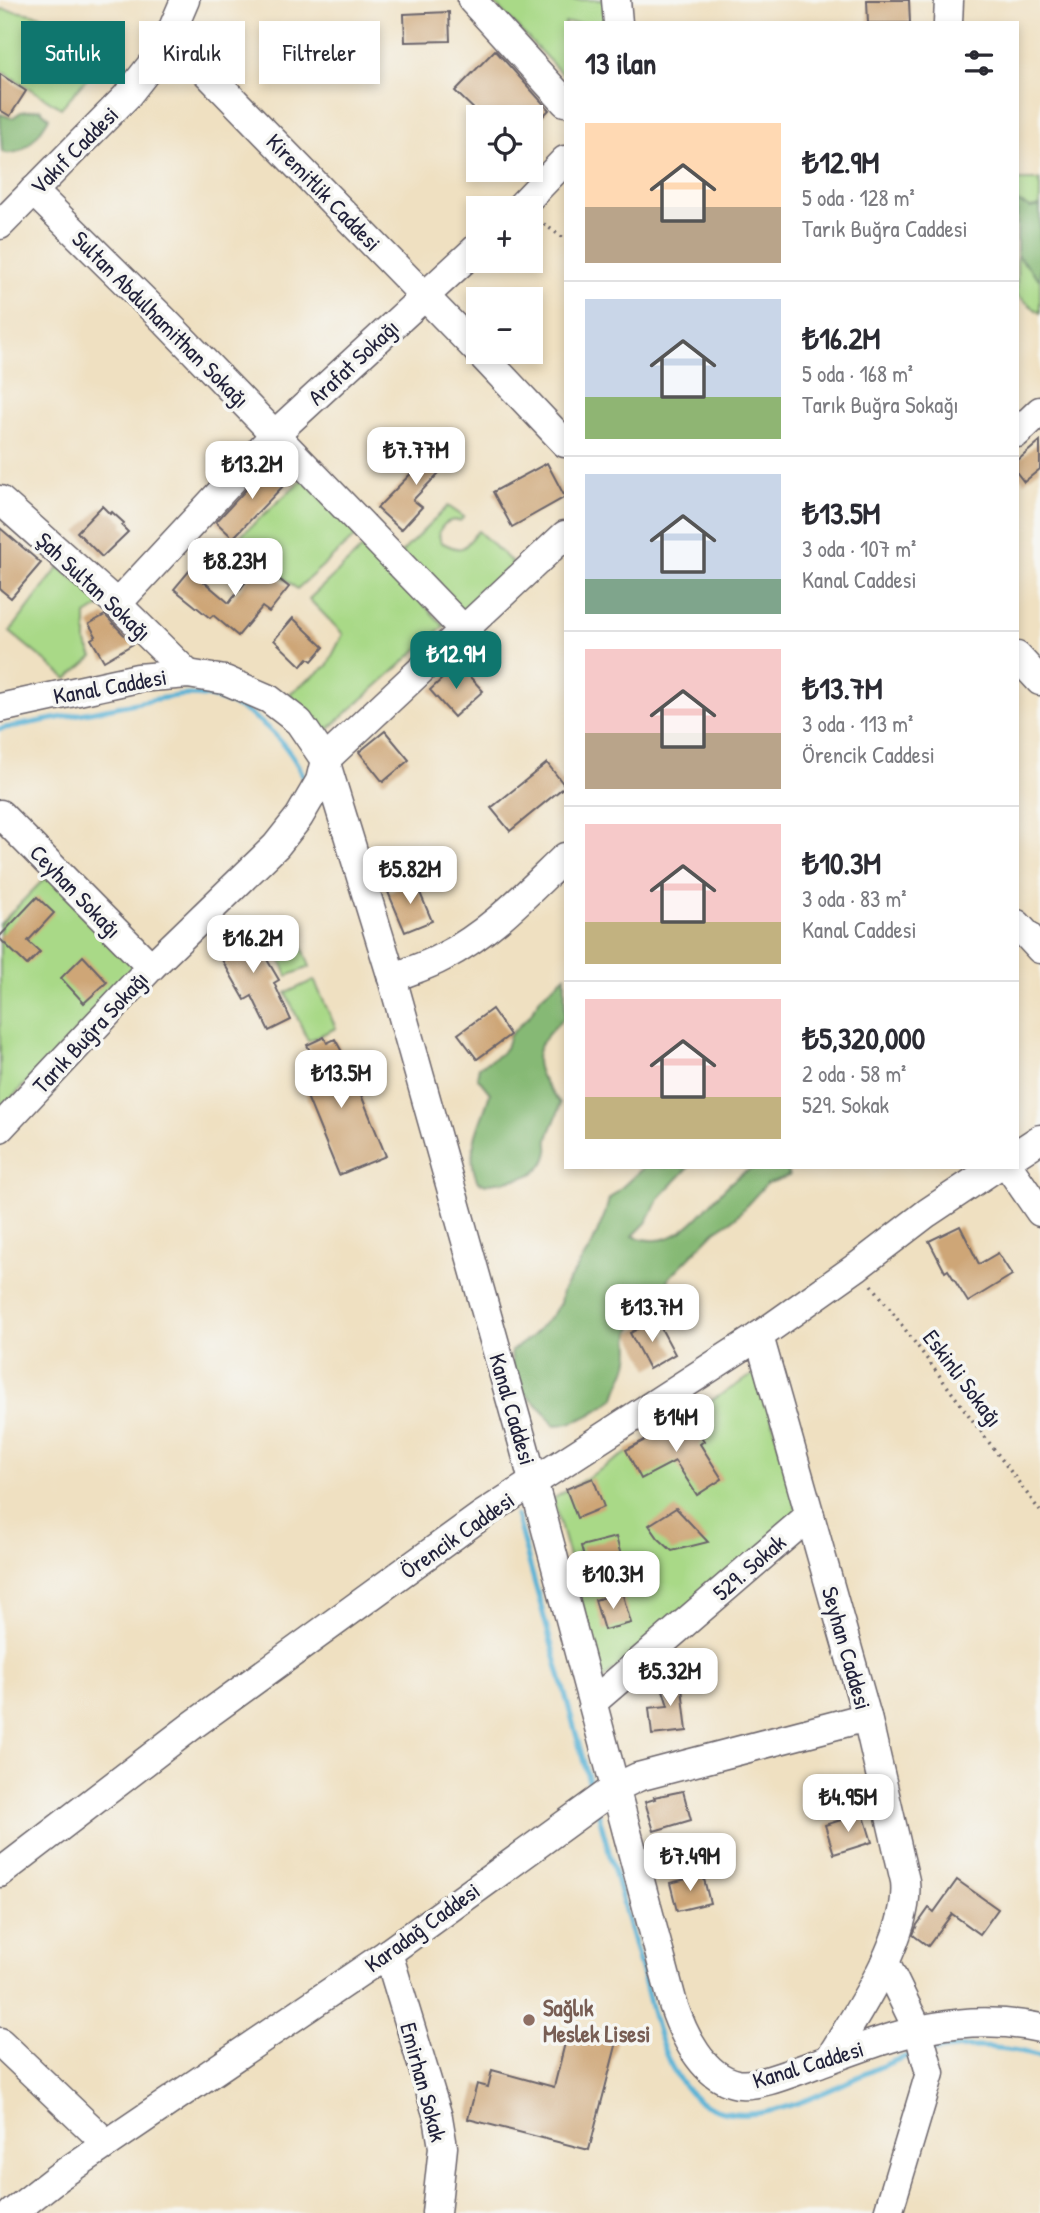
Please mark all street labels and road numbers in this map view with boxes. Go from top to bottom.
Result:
street label: Vakıf Caddesi [23,99,125,201]
street label: Kiremitlik Caddesi [260,126,388,258]
street label: Sultan Abdulhamithan Sokağı [66,224,256,414]
street label: Arafat Sokağı [301,312,405,412]
street label: Şah Sultan Sokağı [30,525,158,647]
street label: Kanal Caddesi [51,661,169,711]
street label: Ceyhan Sokağı [23,837,129,945]
street label: Tarık Buğra Sokağı [25,964,155,1100]
street label: Eskinli Sokağı [916,1323,1010,1433]
street label: Kanal Caddesi [482,1350,544,1468]
street label: Örencik Caddesi [394,1484,520,1586]
street label: 529. Sokak [706,1526,792,1607]
street label: Seyhan Caddesi [815,1583,879,1713]
street label: Karadağ Caddesi [358,1875,486,1979]
street label: Emirhan Sokak [393,2019,455,2145]
street label: Kanal Caddesi [749,2032,867,2096]

